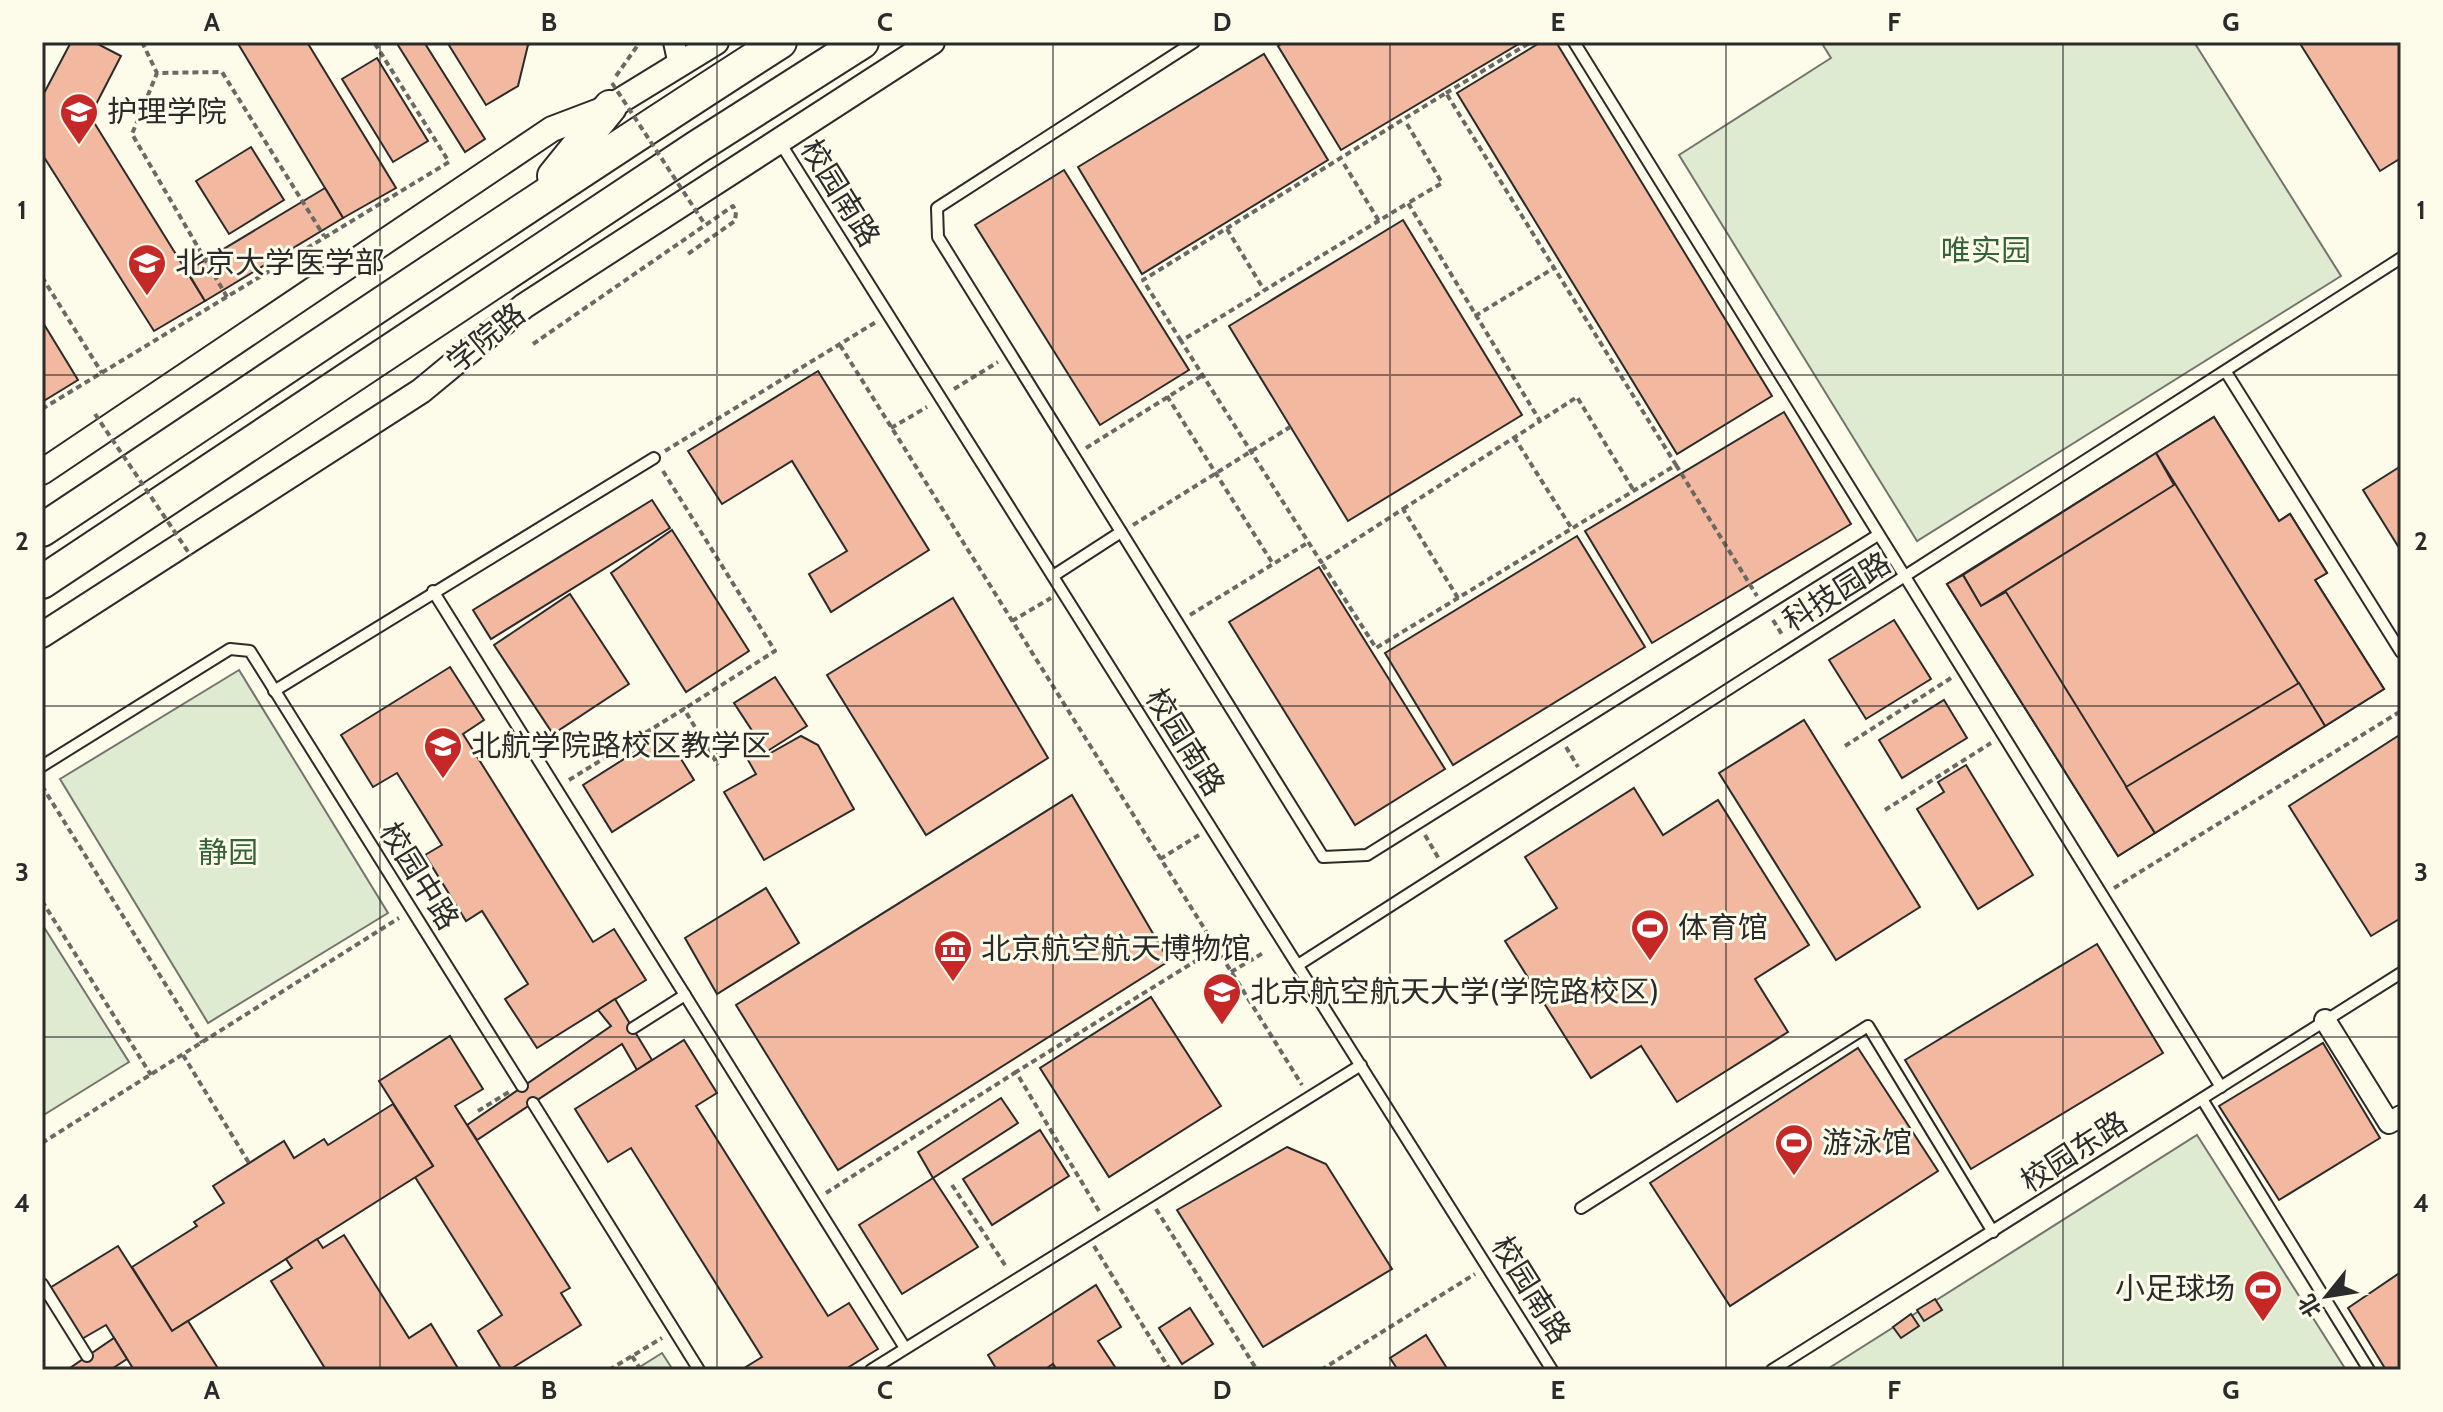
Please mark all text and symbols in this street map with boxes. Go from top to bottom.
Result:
text: A [204,6,221,38]
text: B [541,6,557,38]
text: C [877,6,893,38]
text: D [1213,6,1231,38]
text: E [1551,6,1565,38]
text: F [1887,6,1901,38]
text: G [2222,6,2240,38]
school or university icon: 护理学院 [58,91,100,146]
place label: 护理学院 [107,93,227,130]
street label: 校园南路 [793,132,888,253]
text: 1 [17,194,27,226]
text: 1 [2416,194,2426,226]
park label: 唯实园 [1941,232,2031,269]
school or university icon: 北京大学医学部 [126,242,168,297]
place label: 北京大学医学部 [175,244,385,281]
street label: 学院路 [439,295,532,380]
text: 2 [15,525,29,557]
text: 2 [2414,525,2428,557]
street label: 科技园路 [1776,544,1897,639]
street label: 校园南路 [1138,681,1233,802]
school or university icon: 北航学院路校区教学区 [422,725,464,780]
place label: 北航学院路校区教学区 [471,727,771,764]
street label: 校园中路 [372,815,467,936]
park label: 静园 [198,834,258,871]
text: 3 [15,856,29,888]
text: 3 [2414,856,2428,888]
sports icon: 体育馆 [1629,907,1671,962]
place label: 体育馆 [1678,909,1768,946]
museum icon: 北京航空航天博物馆 [932,928,974,983]
place label: 北京航空航天博物馆 [981,930,1251,967]
school or university icon: 北京航空航天大学(学院路校区) [1201,971,1243,1026]
place label: 北京航空航天大学(学院路校区) [1250,973,1659,1010]
street label: 校园东路 [2013,1103,2134,1200]
sports icon: 游泳馆 [1773,1122,1815,1177]
place label: 游泳馆 [1822,1124,1912,1161]
text: 4 [14,1187,30,1219]
text: 4 [2413,1187,2429,1219]
street label: 校园南路 [1484,1229,1579,1350]
north arrow [2287,1256,2367,1336]
sports icon: 小足球场 [2242,1268,2284,1323]
place label: 小足球场 [2115,1270,2235,1307]
text: 北 [2293,1289,2327,1322]
text: A [204,1374,221,1406]
text: B [541,1374,557,1406]
text: C [877,1374,893,1406]
text: D [1213,1374,1231,1406]
text: E [1551,1374,1565,1406]
text: F [1887,1374,1901,1406]
text: G [2222,1374,2240,1406]

